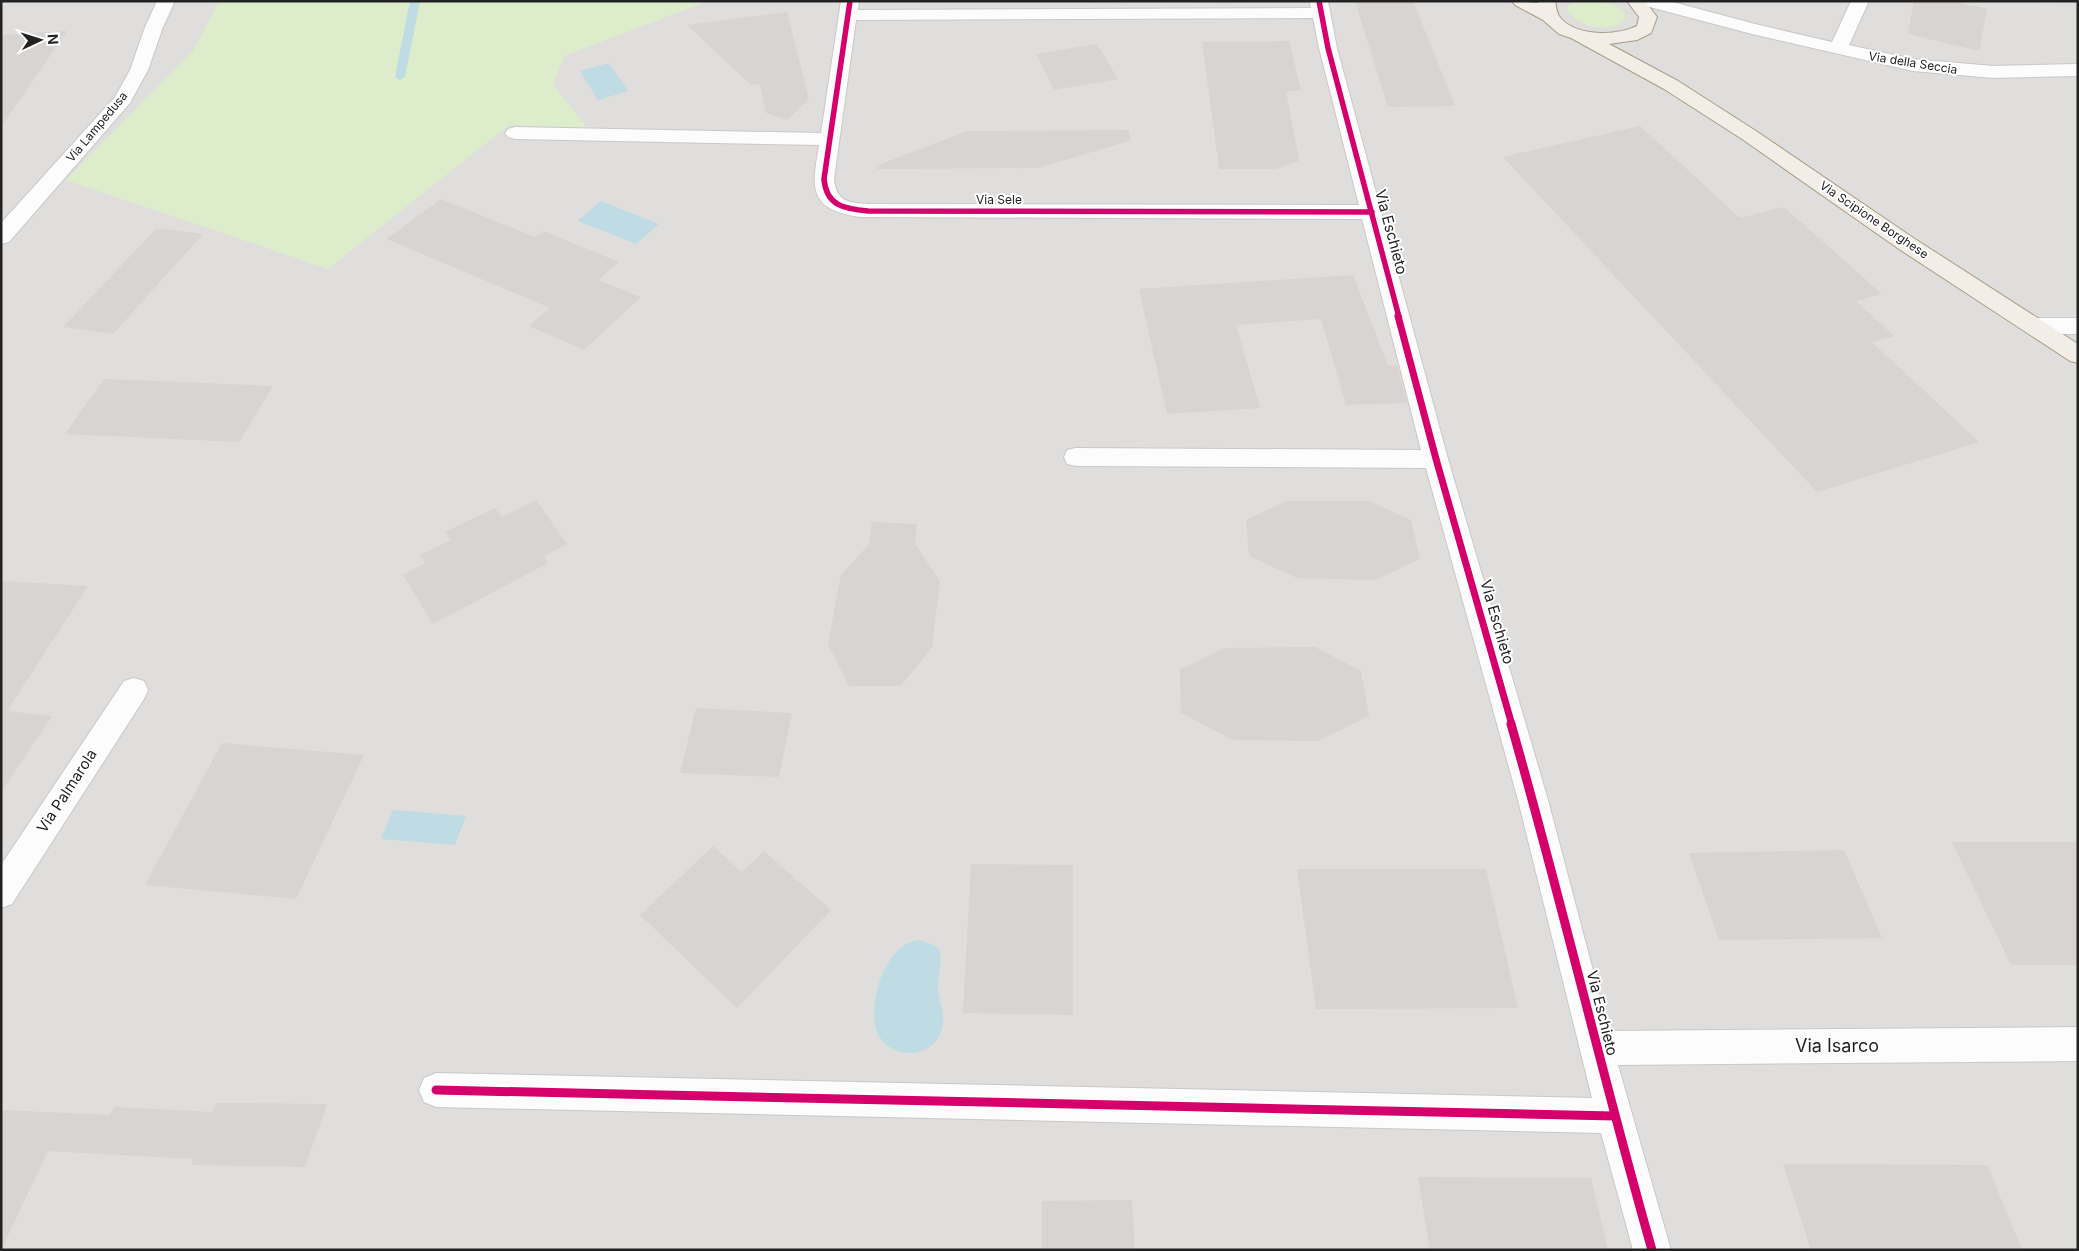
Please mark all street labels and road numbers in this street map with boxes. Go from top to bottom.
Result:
street label: Via della Seccia [1868,48,1959,77]
street label: Via Lampedusa [63,88,130,165]
street label: Via Scipione Borghese [1817,178,1931,262]
street label: Via Eschieto [1371,187,1412,276]
street label: Via Sele [976,192,1022,207]
street label: Via Eschieto [1476,577,1519,666]
street label: Via Palmarola [32,745,101,836]
street label: Via Eschieto [1583,968,1622,1057]
street label: Via Isarco [1795,1035,1879,1056]

